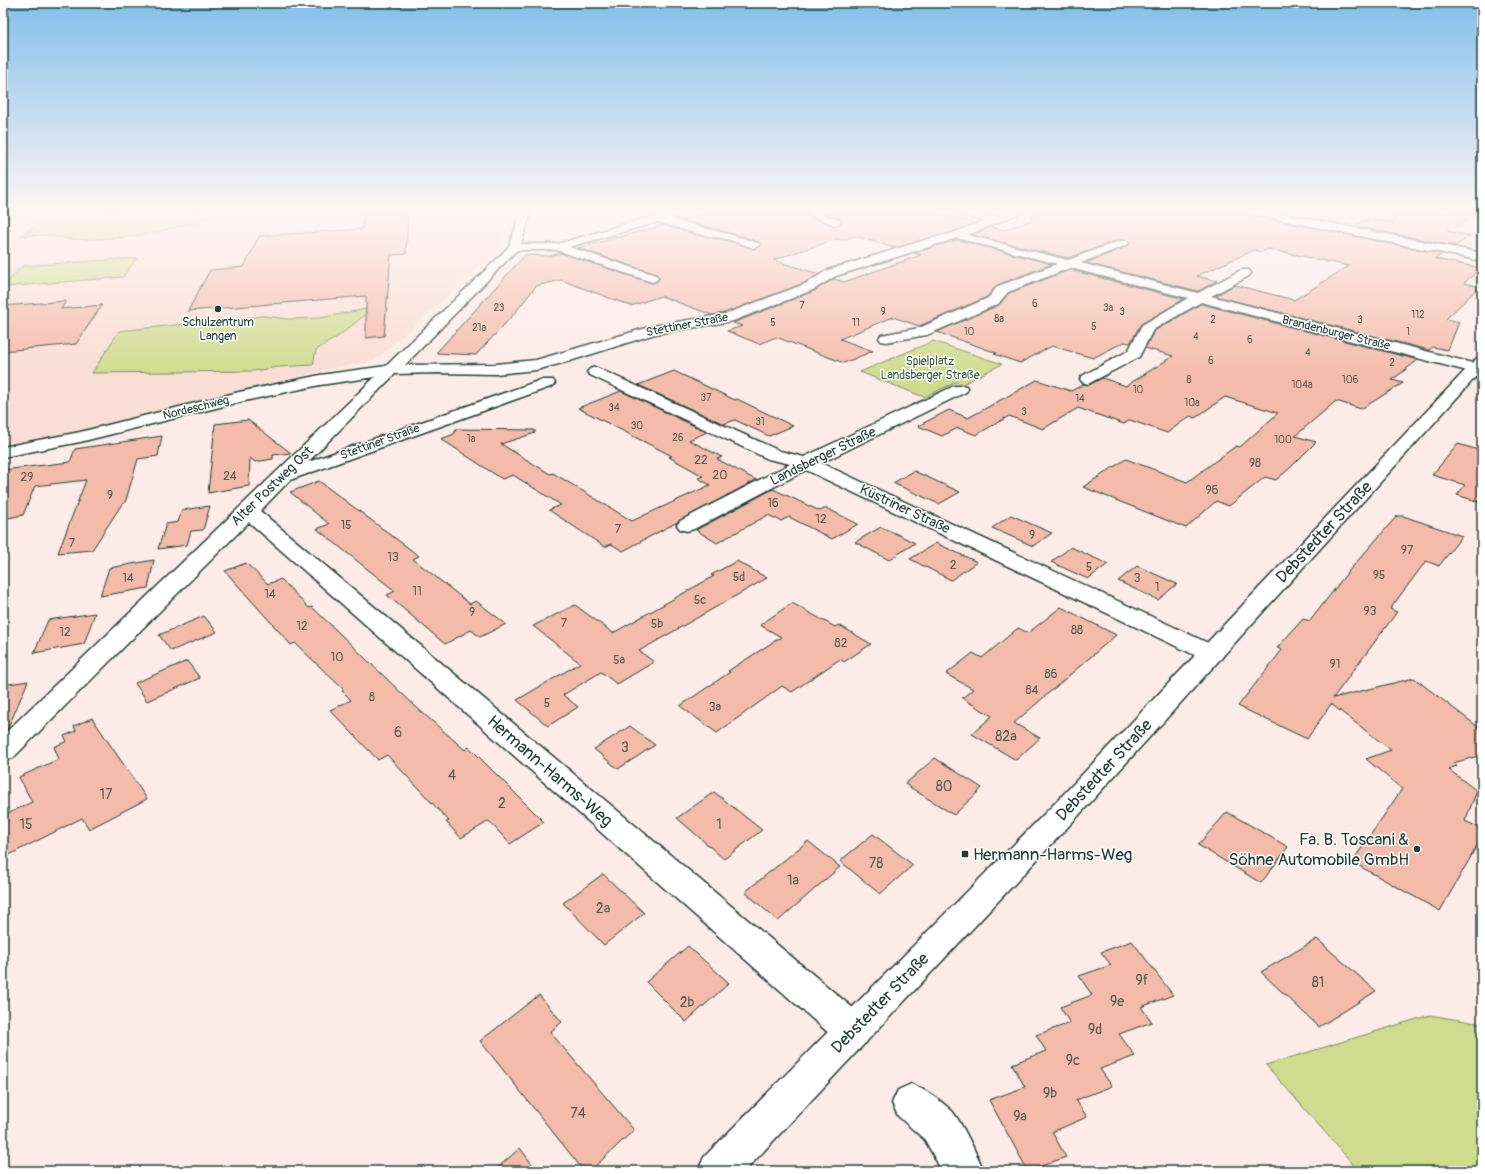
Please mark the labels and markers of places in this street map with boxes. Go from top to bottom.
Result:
marker: Schulzentrum Langen [213,304,223,314]
place label: Schulzentrum Langen [182,315,254,344]
place label: Fa. B. Toscani & Söhne Automobile GmbH [1229,829,1409,870]
place label: Hermann-Harms-Weg [973,844,1132,865]
marker: Fa. B. Toscani & Söhne Automobile GmbH [1412,844,1422,854]
marker: Hermann-Harms-Weg [960,849,970,859]

